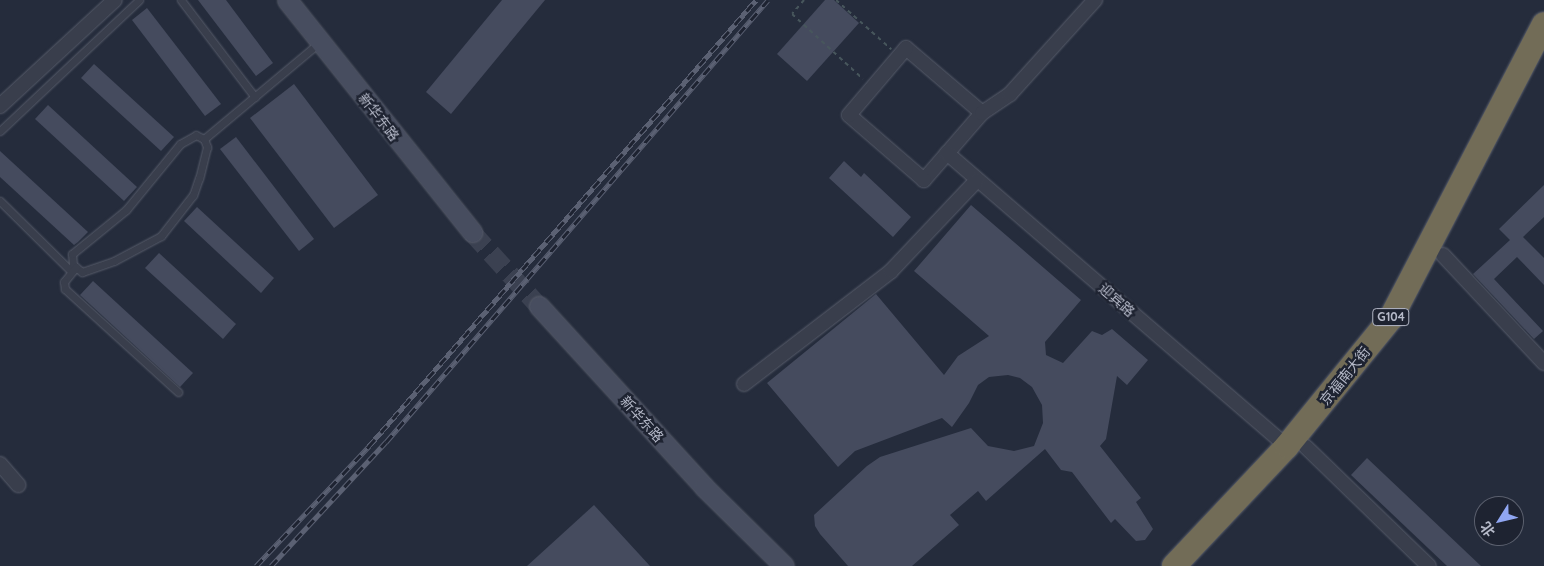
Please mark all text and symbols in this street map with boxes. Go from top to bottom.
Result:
street label: 新华东路 [355,90,403,144]
street label: 迎宾路 [1096,280,1138,320]
road number: G104 [1372,308,1410,326]
street label: 京福南大街 [1316,344,1374,408]
street label: 新华东路 [617,393,667,445]
north arrow [1474,496,1524,546]
text: 北 [1476,518,1499,540]

